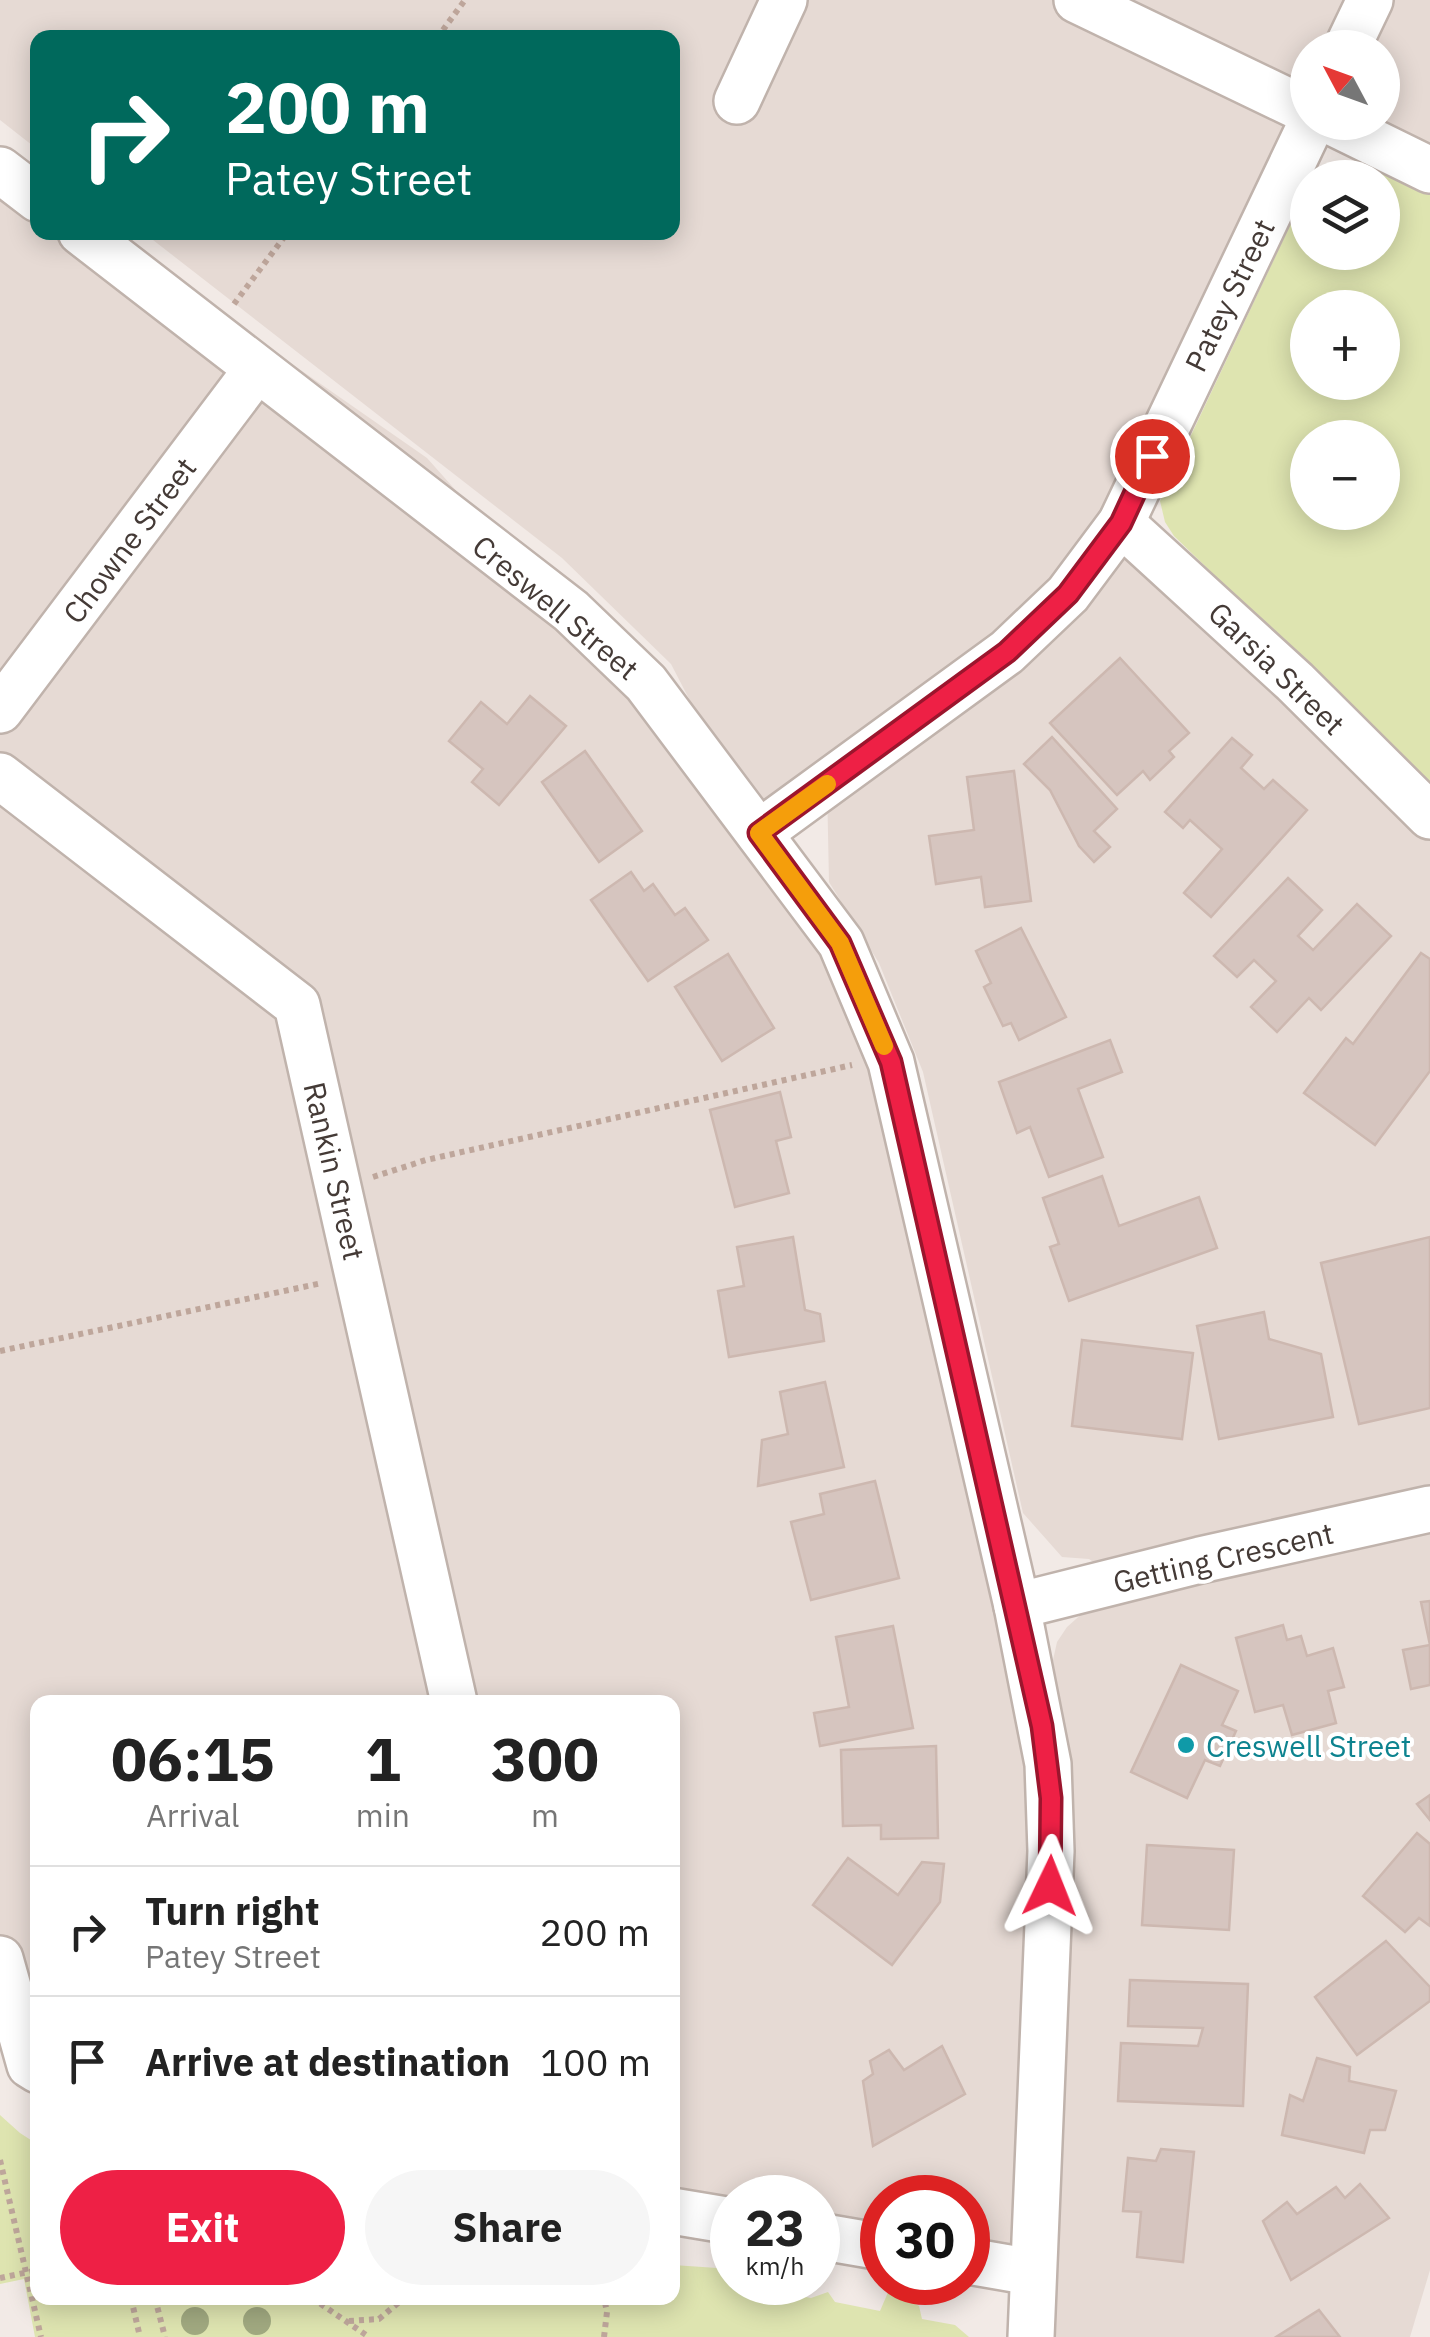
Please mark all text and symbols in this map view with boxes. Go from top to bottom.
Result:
north arrow [1290,30,1400,140]
map controls [1290,30,1400,530]
text: 200 m [225,61,430,152]
icon: right [60,70,190,200]
text: Patey Street [225,149,472,207]
button: layers [1290,160,1400,270]
street label: Patey Street [1175,212,1283,378]
button: + [1290,290,1400,400]
pin [1110,414,1195,499]
button: − [1290,420,1400,530]
icon: arrive [1125,429,1180,484]
street label: Chowne Street [54,449,204,631]
street label: Creswell Street [465,526,647,688]
street label: Garsia Street [1200,593,1354,743]
street label: Rankin Street [296,1078,374,1264]
street label: Getting Crescent [1109,1513,1337,1601]
text: 06:15 [111,1719,275,1798]
text: 1 [365,1719,401,1798]
text: 300 [491,1719,599,1798]
place label: Creswell Street [1206,1726,1411,1765]
marker: Creswell Street [1175,1734,1197,1756]
text: Arrival [146,1794,240,1836]
text: min [356,1794,410,1836]
text: m [531,1794,559,1836]
position arrow [998,1834,1102,1938]
text: Turn right [145,1886,320,1935]
icon: right [60,1904,115,1959]
text: 200 m [539,1907,650,1956]
text: Patey Street [145,1935,321,1977]
icon: arrive [60,2034,115,2089]
text: Arrive at destination [145,2037,510,2086]
text: 100 m [540,2037,651,2086]
button: Exit [60,2170,345,2285]
button: Share [365,2170,650,2285]
speed limit sign: 30 [860,2175,990,2305]
text: 23 [745,2195,805,2260]
text: km/h [746,2249,804,2282]

